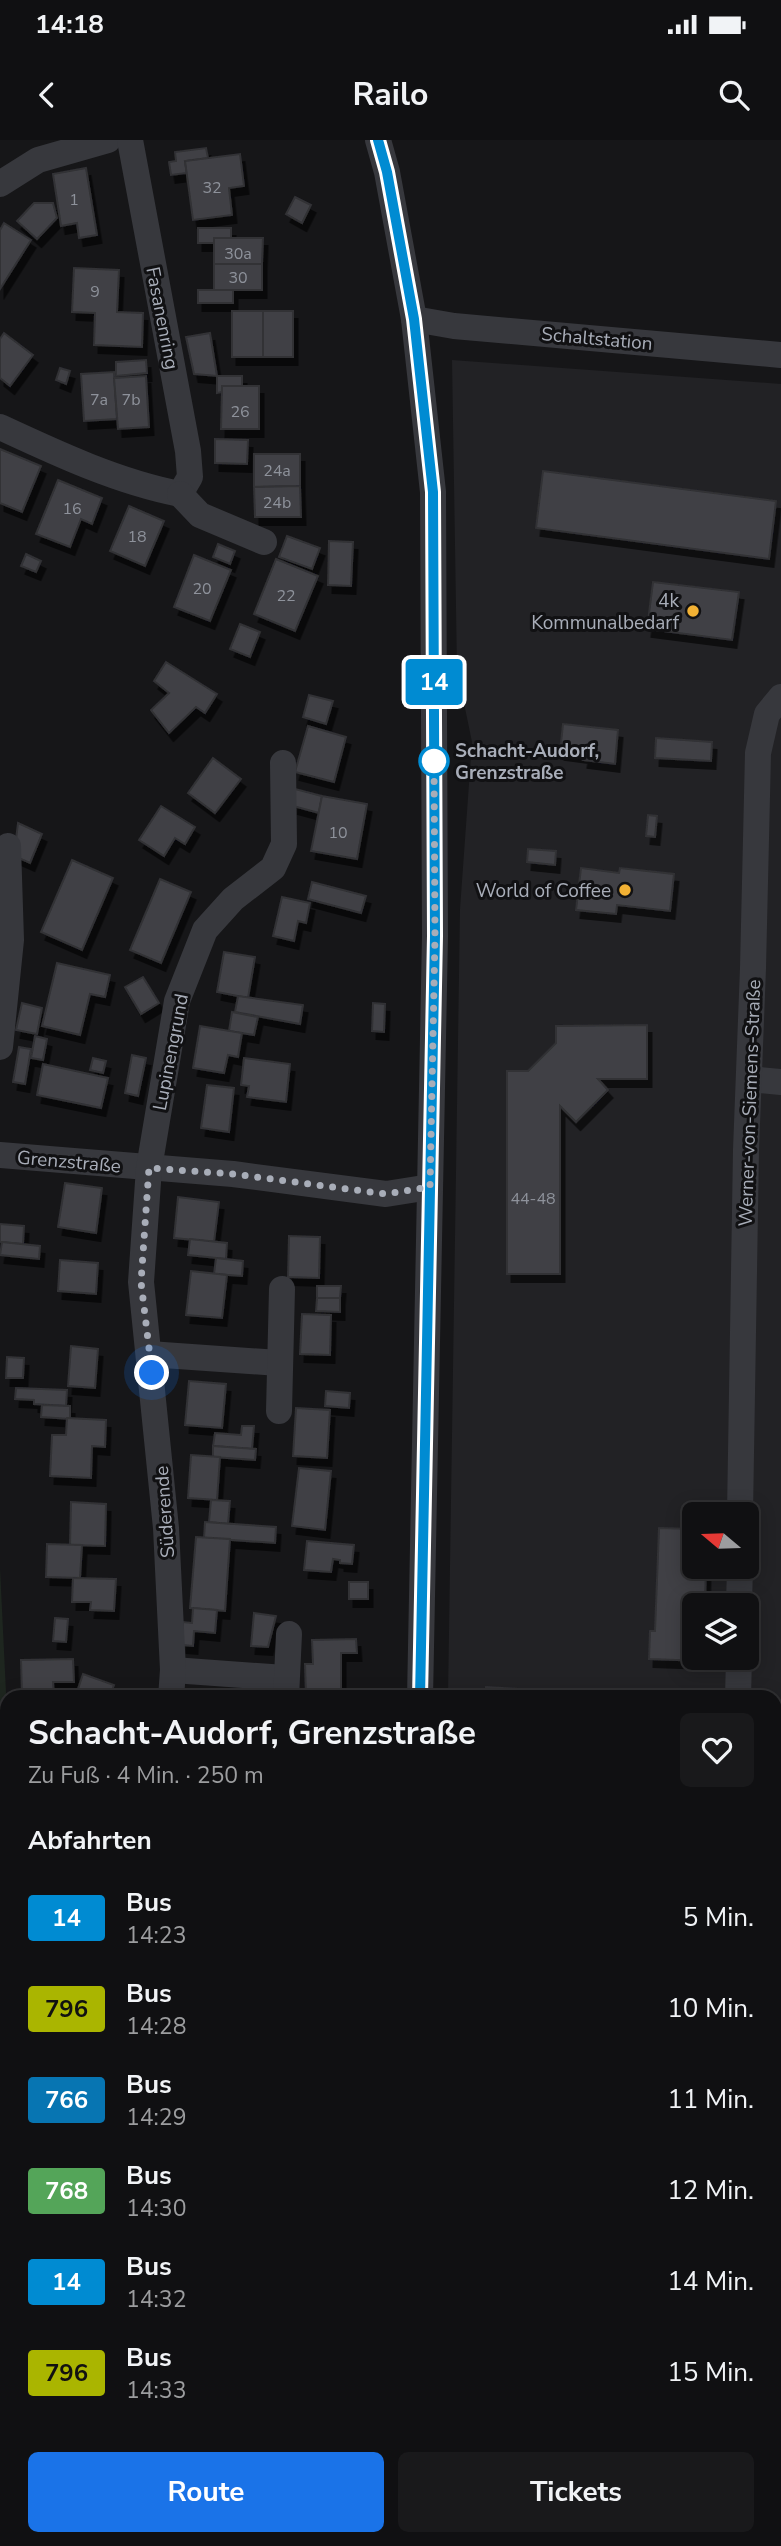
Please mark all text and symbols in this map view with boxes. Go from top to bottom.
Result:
text: 14:18 [35,7,104,42]
text: Railo [353,73,428,116]
icon: back [28,76,66,114]
icon: search [715,76,753,114]
house number: 32 [202,177,222,199]
house number: 1 [69,189,79,211]
house number: 30a [224,243,252,265]
street label: Fasanenring [139,265,185,372]
house number: 30 [228,267,248,289]
house number: 9 [90,281,100,303]
street label: Schaltstation [540,321,654,357]
house number: 7a [90,389,108,411]
house number: 7b [122,389,140,411]
house number: 26 [230,401,250,423]
house number: 24a [263,460,291,482]
house number: 24b [263,492,291,514]
house number: 16 [62,498,82,520]
house number: 18 [127,526,147,548]
house number: 20 [192,578,212,600]
house number: 22 [276,585,296,607]
place label: 4k Kommunalbedarf [531,588,680,636]
marker: 4k Kommunalbedarf [685,603,701,619]
line badge: 14 [402,659,466,705]
text: 14 [420,666,448,698]
place label: Schacht-Audorf, Grenzstraße [455,738,599,786]
marker: Schacht-Audorf, Grenzstraße [419,746,449,776]
house number: 10 [328,822,348,844]
place label: World of Coffee [476,878,611,904]
marker: World of Coffee [617,882,633,898]
street label: Werner-von-Siemens-Straße [733,979,767,1227]
street label: Lupinengrund [147,992,195,1113]
street label: Grenzstraße [16,1144,122,1179]
house number: 44-48 [510,1188,556,1210]
your location [134,1355,169,1390]
street label: Süderende [149,1465,181,1559]
north arrow [682,1502,760,1578]
map controls [682,1502,759,1670]
button: layers [682,1593,759,1670]
text: Schacht-Audorf, Grenzstraße [28,1711,476,1756]
button: heart [680,1713,754,1787]
text: Zu Fuß · 4 Min. · 250 m [28,1760,264,1791]
text: Abfahrten [28,1823,152,1858]
text: Bus [126,1885,172,1920]
text: 5 Min. [683,1900,754,1935]
text: 14 [52,1902,81,1934]
text: 14:23 [126,1920,186,1951]
text: Bus [126,1976,172,2011]
text: 10 Min. [667,1991,754,2026]
text: 796 [45,1993,88,2025]
text: 14:28 [126,2011,186,2042]
text: Bus [126,2067,172,2102]
text: 11 Min. [667,2082,754,2117]
text: 766 [45,2084,88,2116]
text: 14:29 [126,2102,186,2133]
text: Bus [126,2158,172,2193]
text: 12 Min. [667,2173,754,2208]
text: 768 [45,2175,88,2207]
text: 14:30 [126,2193,186,2224]
text: Bus [126,2249,172,2284]
text: 14 Min. [667,2264,754,2299]
text: 14 [52,2266,81,2298]
text: 14:32 [126,2284,186,2315]
text: Bus [126,2340,172,2375]
text: 15 Min. [667,2355,754,2390]
text: 796 [45,2357,88,2389]
text: 14:33 [126,2375,186,2406]
button: Route [28,2452,384,2532]
button: Tickets [398,2452,754,2532]

